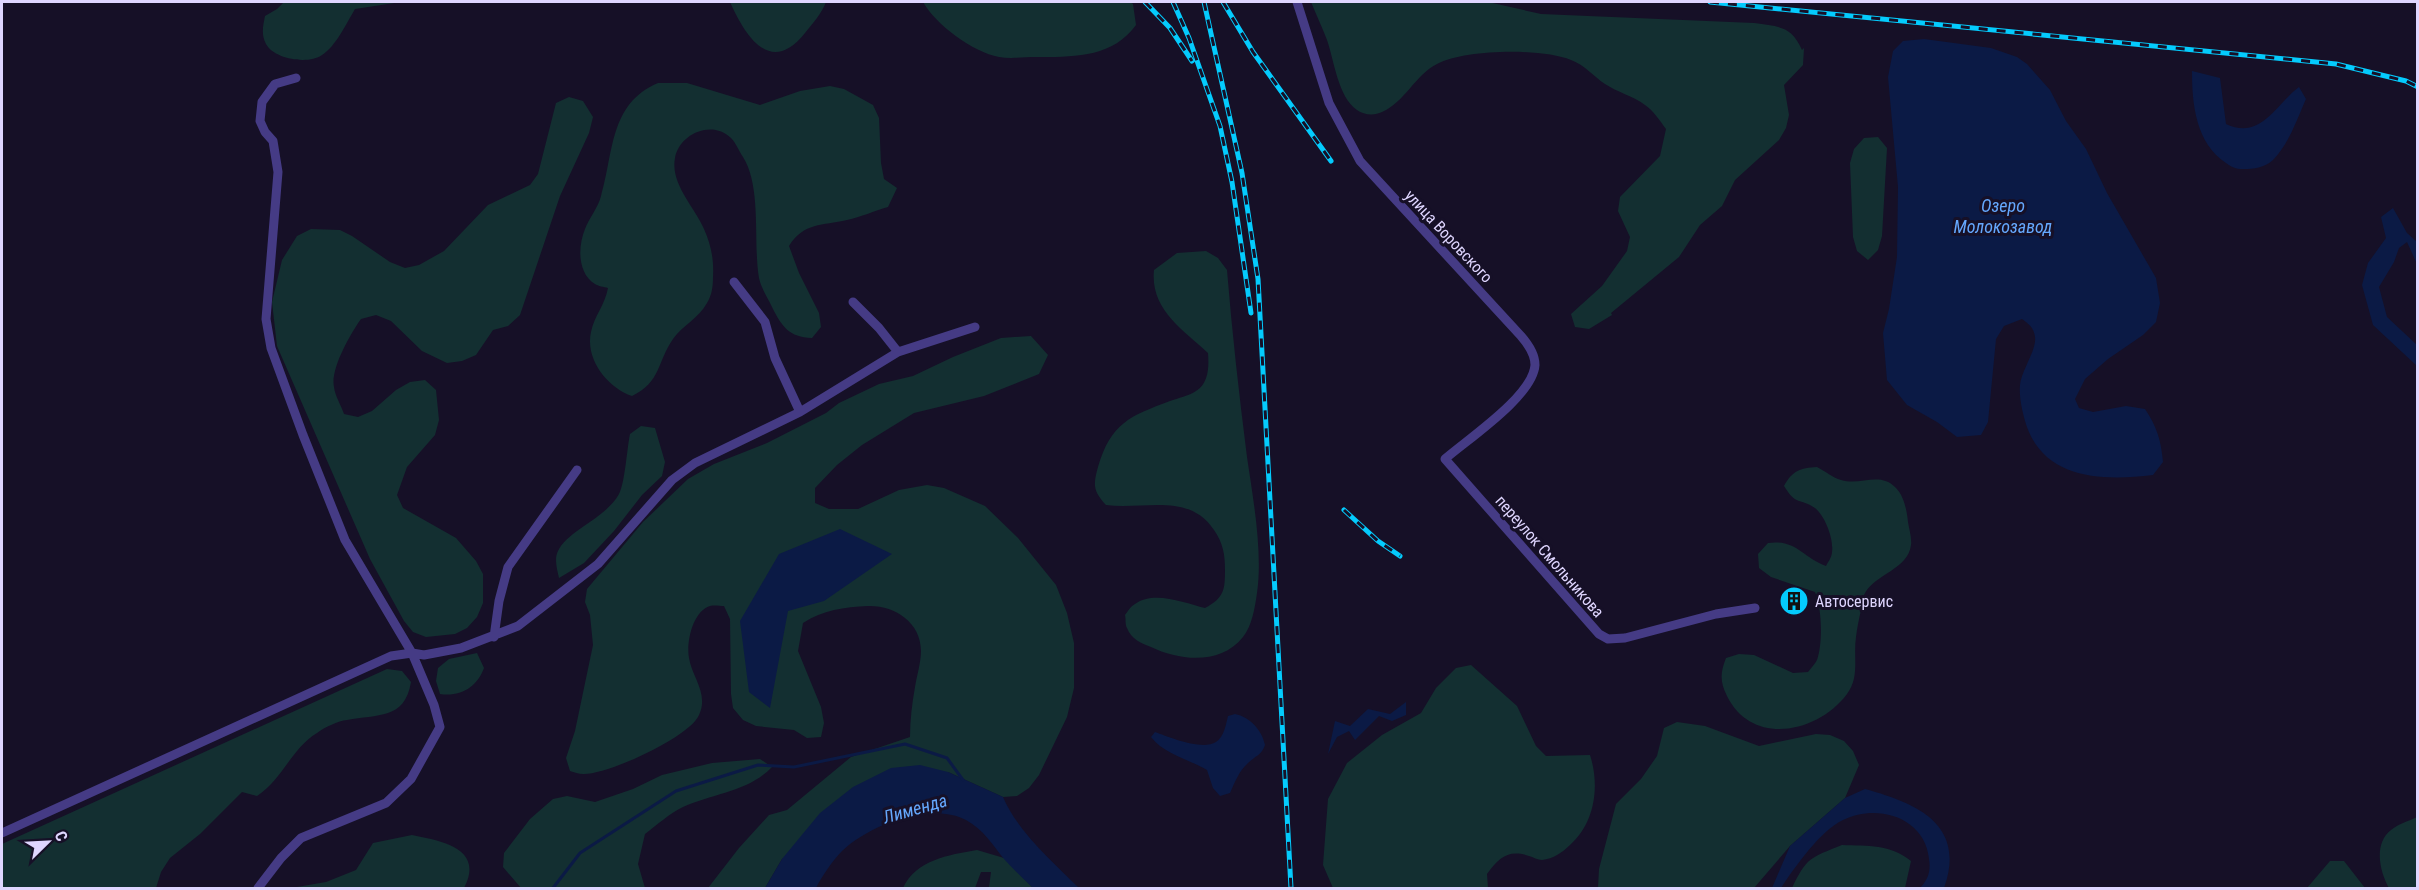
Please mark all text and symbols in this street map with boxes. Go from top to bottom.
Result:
street label: улица Воровского [1401,186,1496,287]
water label: Озеро Молокозавод [1954,195,2052,237]
street label: переулок Смольникова [1491,491,1608,621]
building icon: Автосервис [1778,585,1810,617]
place label: Автосервис [1815,592,1893,611]
water label: Лименда [879,789,949,828]
north arrow [18,812,78,872]
text: С [51,828,72,844]

